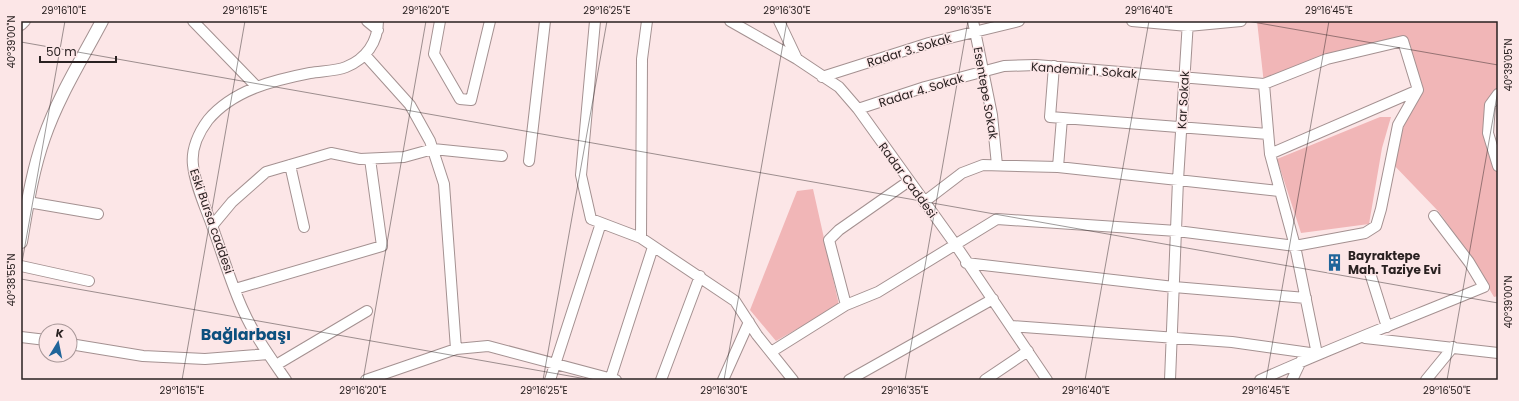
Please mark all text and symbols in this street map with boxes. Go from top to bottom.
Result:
text: 29°16'10"E [42,3,86,18]
text: 29°16'15"E [223,3,267,18]
text: 29°16'20"E [402,3,450,18]
text: 29°16'25"E [583,3,631,18]
text: 29°16'30"E [763,3,811,18]
text: 29°16'35"E [944,3,992,18]
text: 29°16'40"E [1125,3,1173,18]
text: 29°16'45"E [1305,3,1353,18]
text: 40°39'00"N [4,16,19,68]
street label: Radar 3. Sokak [865,29,954,71]
scale bar [40,38,116,64]
text: 40°39'05"N [1501,39,1516,91]
text: 50 m [46,43,77,60]
street label: Esentepe Sokak [970,46,1003,141]
street label: Kandemir 1. Sokak [1030,58,1138,82]
street label: Radar 4. Sokak [877,69,966,111]
street label: Kar Sokak [1173,70,1193,129]
street label: Radar Caddesi [875,139,941,221]
street label: Eski Bursa caddesi [186,166,238,276]
place label: Bayraktepe Mah. Taziye Evi [1348,247,1441,278]
building icon: Bayraktepe Mah. Taziye Evi [1325,252,1345,272]
text: 40°38'55"N [4,254,19,306]
text: 40°39'00"N [1501,276,1516,328]
north arrow [38,323,78,363]
district label: Bağlarbaşı [201,323,291,346]
text: K [55,325,65,342]
text: 29°16'15"E [160,383,204,398]
text: 29°16'20"E [339,383,387,398]
text: 29°16'25"E [520,383,568,398]
text: 29°16'30"E [700,383,748,398]
text: 29°16'35"E [881,383,929,398]
text: 29°16'40"E [1062,383,1110,398]
text: 29°16'45"E [1242,383,1290,398]
text: 29°16'50"E [1423,383,1471,398]

